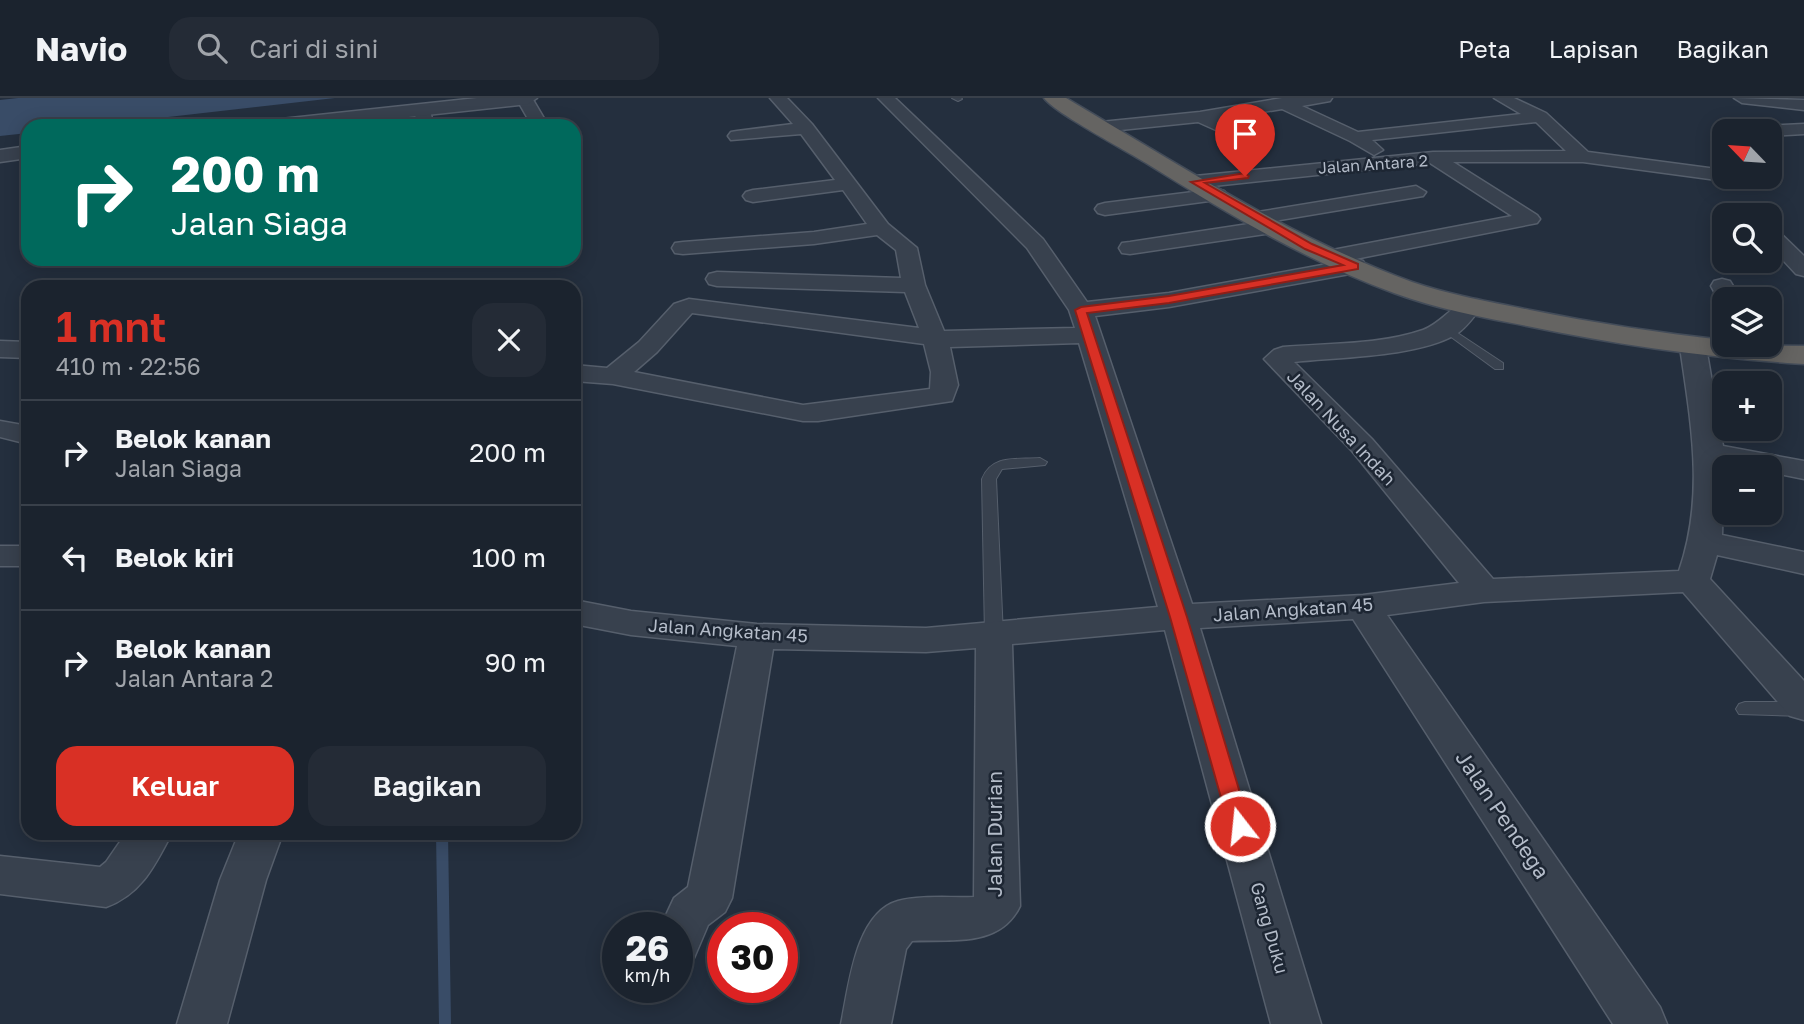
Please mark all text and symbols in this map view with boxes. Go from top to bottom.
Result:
search box [169,17,659,80]
text: Navio [35,29,127,68]
icon: search [193,29,231,67]
text: Cari di sini [249,33,379,64]
text: Peta [1458,34,1511,63]
text: Lapisan [1549,34,1639,63]
text: Bagikan [1677,34,1769,63]
pin [1215,104,1275,176]
icon: arrive [1226,115,1264,153]
north arrow [1712,119,1782,189]
map controls [1712,119,1782,525]
text: 200 m [171,144,320,203]
icon: right [56,147,147,238]
street label: Jalan Antara 2 [1317,150,1429,178]
button: search [1712,203,1782,273]
text: Jalan Siaga [171,204,348,242]
button: layers [1712,287,1782,357]
text: 1 mnt [56,301,167,351]
button: close [472,303,546,377]
text: 410 m · 22:56 [56,352,201,380]
street label: Jalan Nusa Indah [1283,365,1401,489]
button: + [1712,371,1782,441]
text: Belok kanan [115,423,271,454]
icon: right [56,434,94,472]
text: 200 m [469,437,546,468]
text: Jalan Siaga [115,454,242,482]
button: − [1712,455,1782,525]
icon: left [56,539,94,577]
text: Belok kiri [115,542,234,573]
text: 100 m [472,542,546,573]
street label: Jalan Angkatan 45 [1212,592,1374,626]
street label: Jalan Angkatan 45 [647,613,809,647]
text: Belok kanan [115,633,271,664]
icon: right [56,644,94,682]
text: 90 m [485,647,546,678]
text: Jalan Antara 2 [115,664,273,692]
street label: Jalan Pendega [1450,745,1555,883]
button: Keluar [56,746,294,826]
button: Bagikan [308,746,546,826]
street label: Jalan Durian [981,771,1007,897]
position arrow [1203,789,1277,863]
street label: Gang Duku [1246,879,1293,976]
speed limit sign: 30 [707,912,798,1003]
text: 26 [626,927,669,969]
text: km/h [625,964,670,986]

